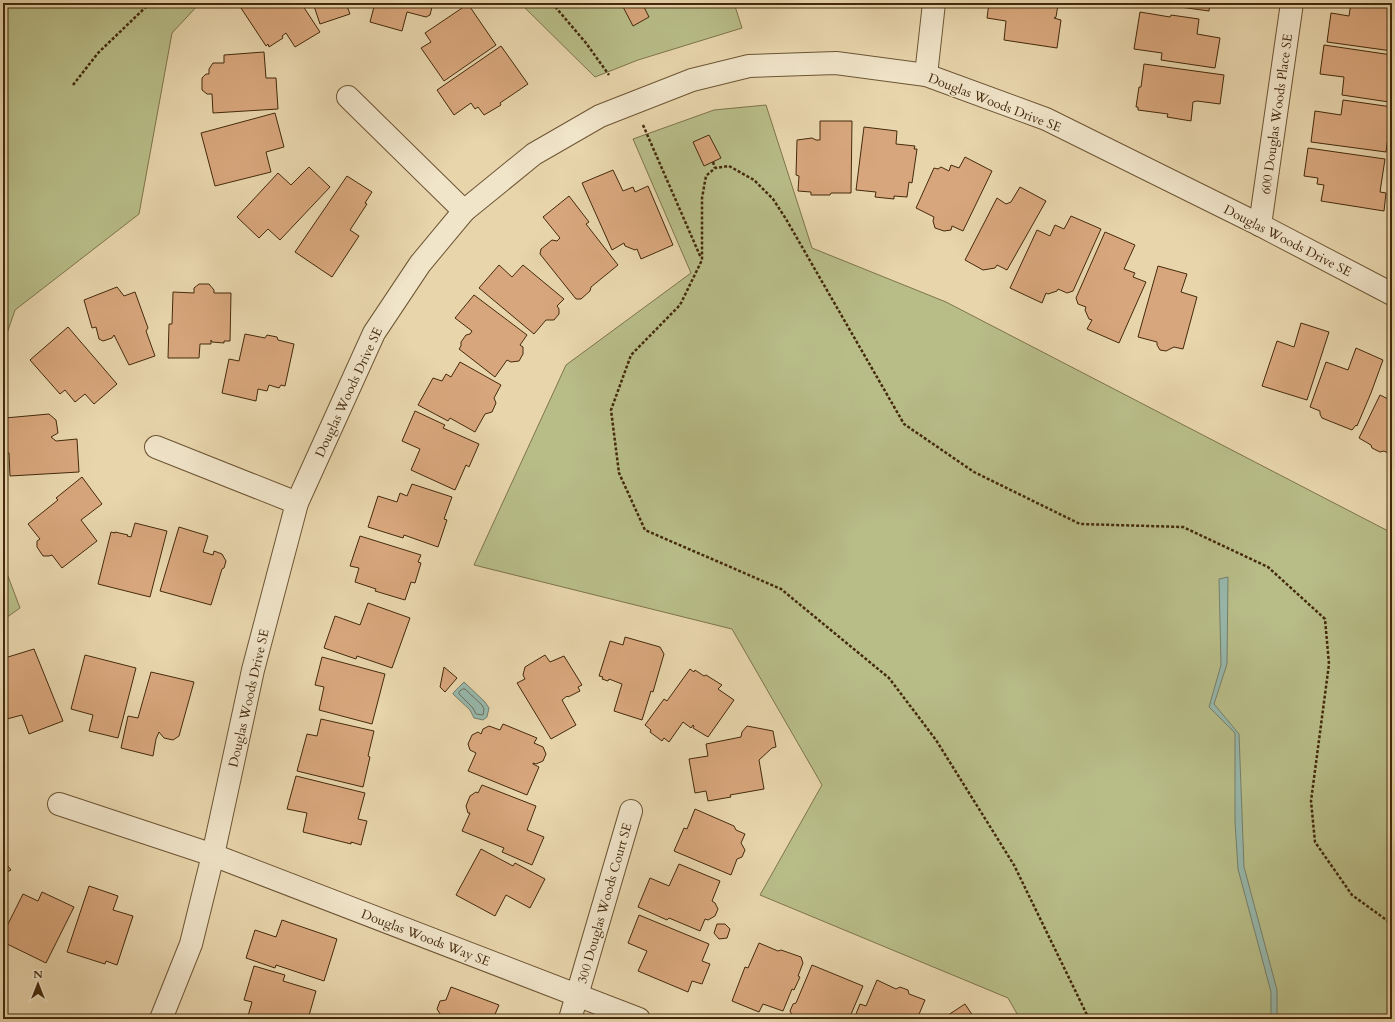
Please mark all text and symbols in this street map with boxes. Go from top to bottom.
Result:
street label: 600 Douglas Woods Place SE [1257,33,1297,196]
street label: Douglas Woods Drive SE [925,69,1064,137]
street label: Douglas Woods Drive SE [1220,201,1355,281]
street label: Douglas Woods Drive SE [311,325,387,460]
street label: Douglas Woods Drive SE [224,627,274,769]
street label: 300 Douglas Woods Court SE [573,821,637,986]
street label: Douglas Woods Way SE [359,905,493,971]
north arrow [18,964,58,1004]
text: N [33,967,43,982]

